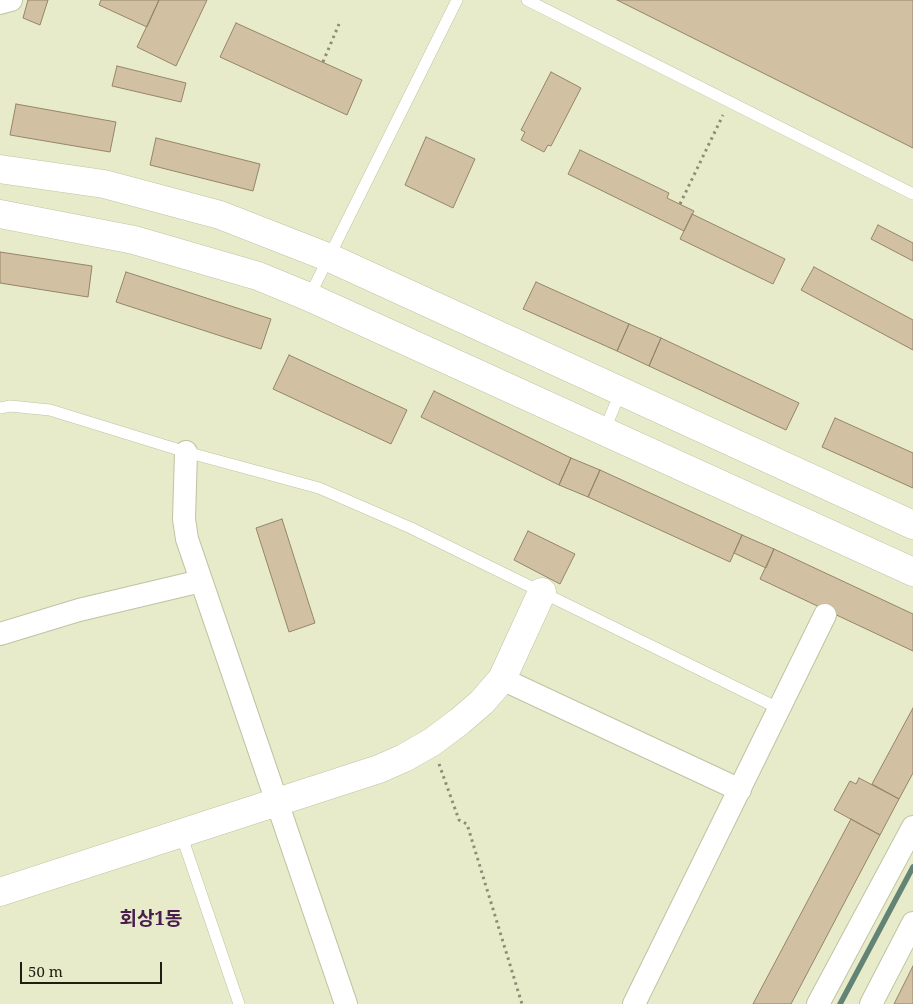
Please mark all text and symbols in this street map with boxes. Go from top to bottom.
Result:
district label: 회상1동 [119,909,183,931]
scale bar [22,952,165,984]
text: 50 m [28,961,63,981]

